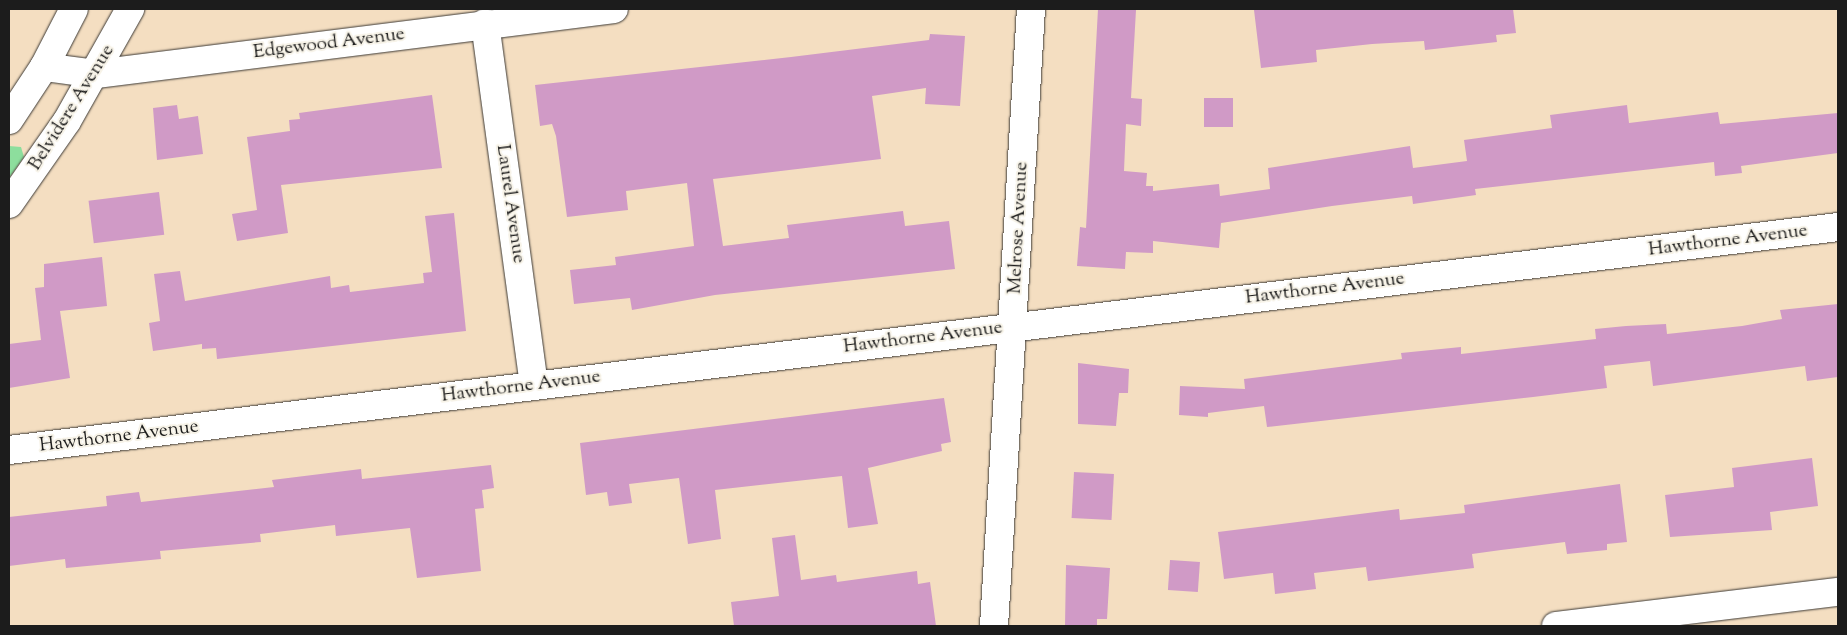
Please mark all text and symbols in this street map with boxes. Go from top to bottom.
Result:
street label: Edgewood Avenue [252,23,406,65]
street label: Belvidere Avenue [24,41,120,175]
street label: Laurel Avenue [490,143,530,265]
street label: Melrose Avenue [1004,161,1034,295]
street label: Hawthorne Avenue [1647,220,1809,262]
street label: Hawthorne Avenue [1244,268,1406,310]
street label: Hawthorne Avenue [842,317,1004,359]
street label: Hawthorne Avenue [440,366,602,408]
street label: Hawthorne Avenue [38,416,200,458]

